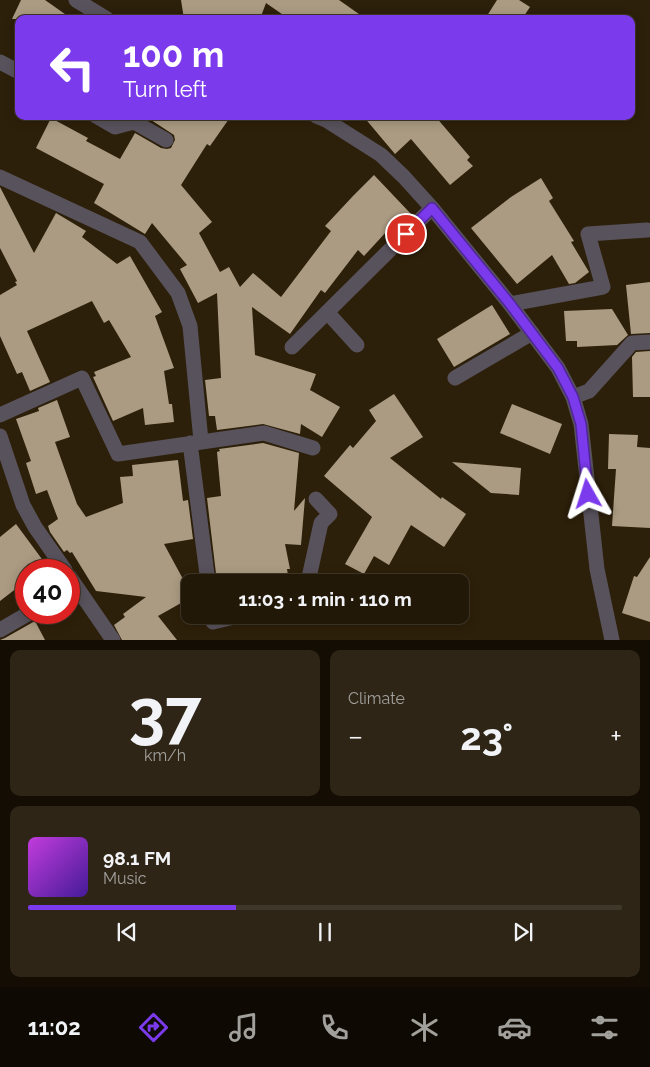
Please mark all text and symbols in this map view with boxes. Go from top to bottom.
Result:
text: 100 m [123,34,224,75]
icon: left [40,35,105,100]
text: Turn left [123,76,207,102]
pin [385,213,427,255]
icon: arrive [392,220,420,248]
position arrow [561,467,613,519]
speed limit sign: 40 [15,559,80,624]
text: 11:03 · 1 min · 110 m [238,588,412,610]
text: 37 [129,675,201,751]
text: Climate [348,689,405,708]
text: 23° [460,714,513,759]
text: − [348,720,363,753]
text: + [610,720,622,753]
text: km/h [144,746,186,765]
text: 98.1 FM [103,847,171,869]
text: Music [103,869,147,888]
icon: previous [113,918,141,946]
icon: pause [311,918,339,946]
icon: next [509,918,537,946]
icon: directions [136,1010,171,1045]
icon: music [226,1010,261,1045]
icon: phone [317,1010,352,1045]
icon: climate [407,1010,442,1045]
icon: car [497,1010,532,1045]
icon: filters [587,1010,622,1045]
text: 11:02 [28,1014,81,1040]

